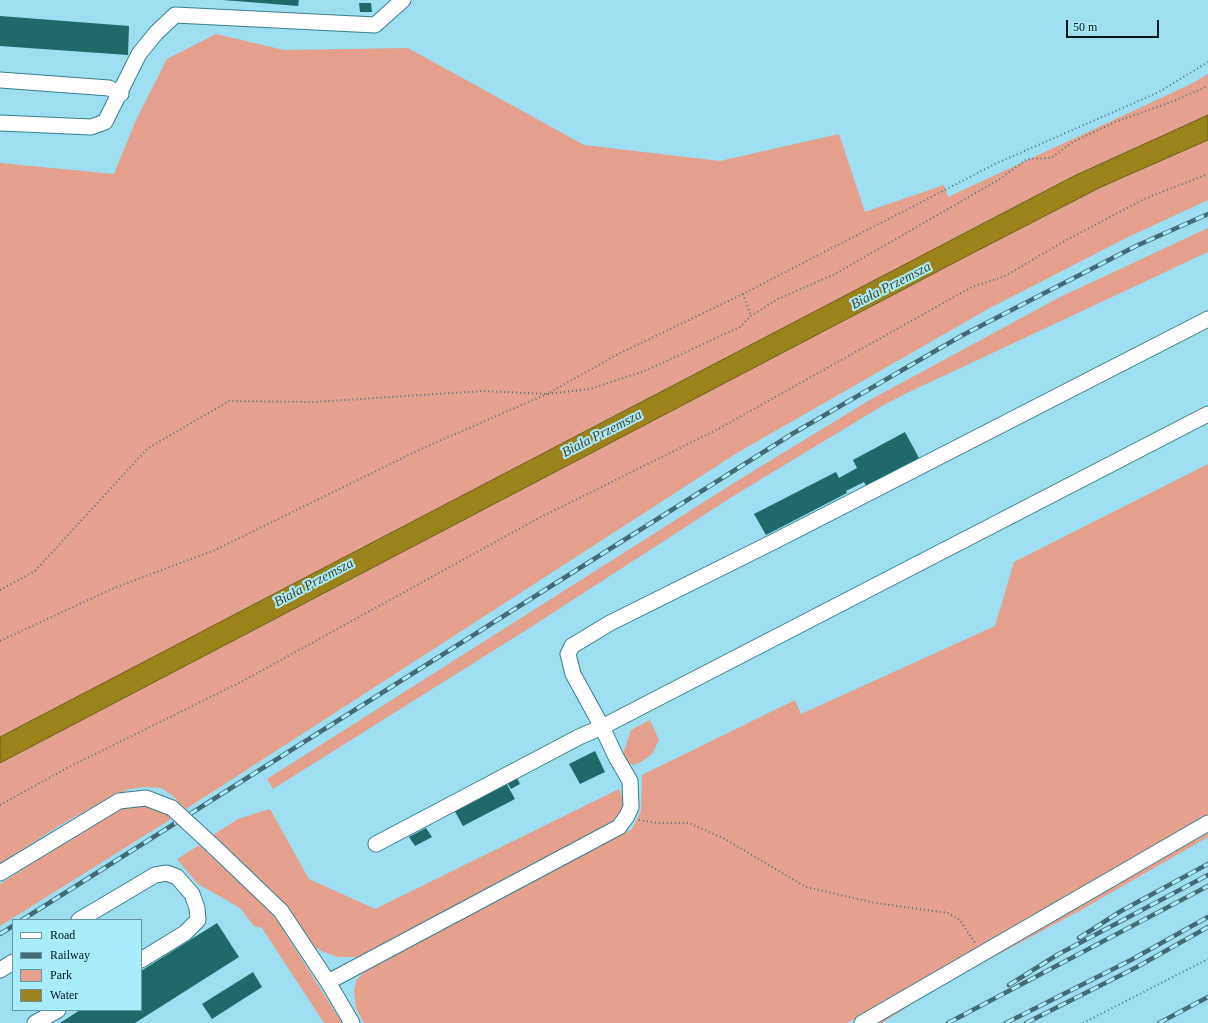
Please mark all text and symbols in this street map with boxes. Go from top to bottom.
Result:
scale bar [1068,12,1161,38]
text: 50 m [1073,20,1097,34]
water label: Biała Przemsza [848,259,934,313]
water label: Biała Przemsza [559,407,645,461]
water label: Biała Przemsza [271,555,357,611]
legend [12,919,142,1011]
text: Road [50,928,75,942]
text: Railway [50,948,90,962]
text: Park [50,968,72,982]
text: Water [50,988,78,1002]

